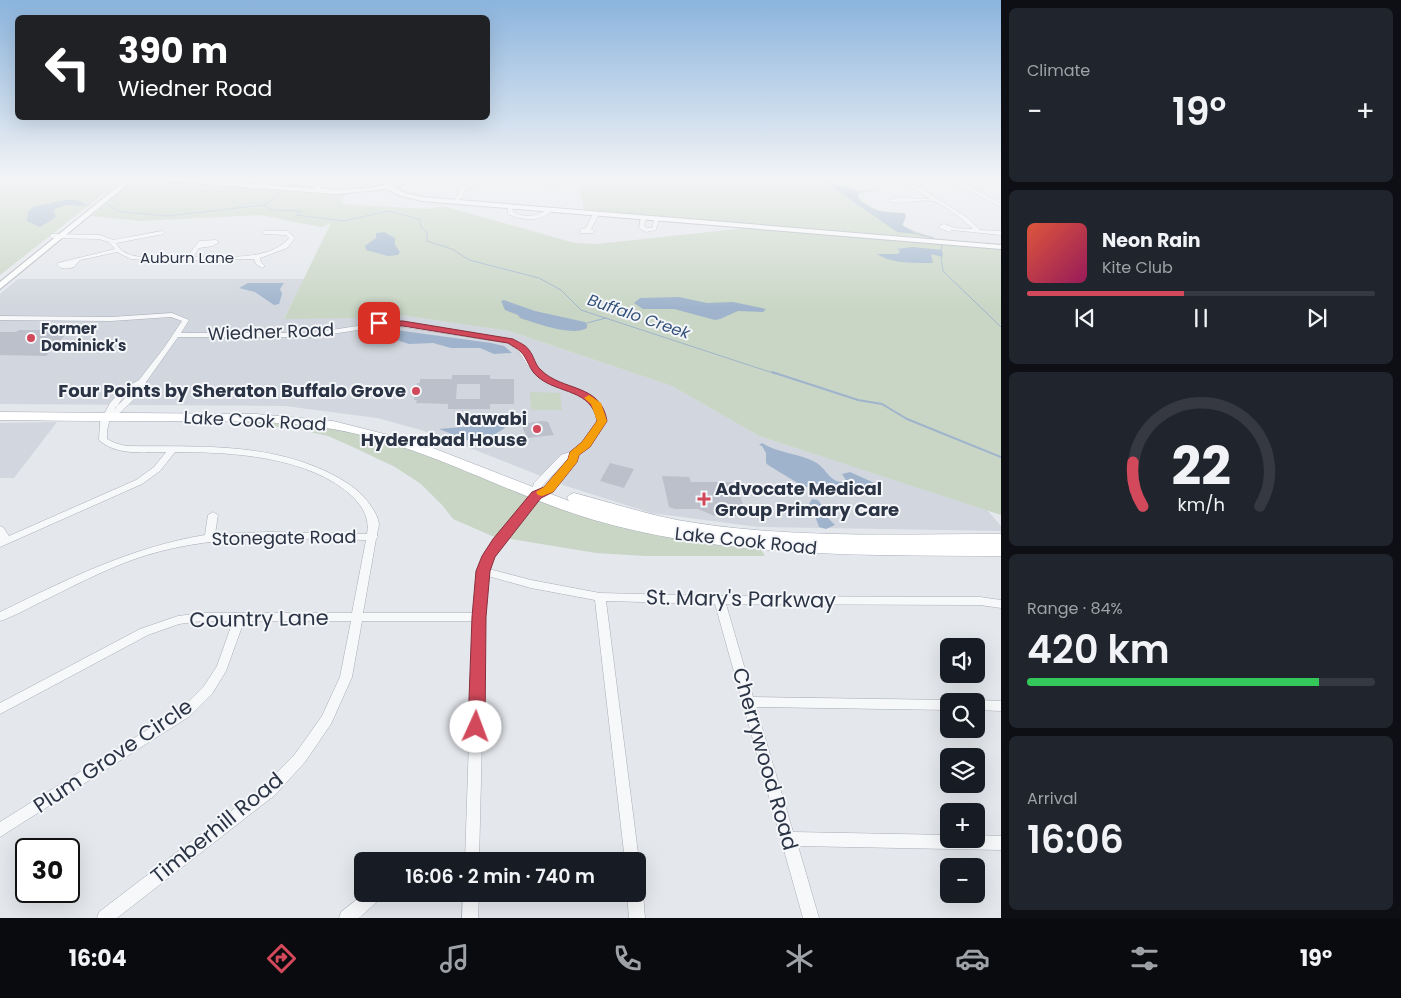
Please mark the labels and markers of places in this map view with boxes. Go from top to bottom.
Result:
pin [358,302,400,344]
place label: Former Dominick's [41,318,126,356]
marker: Former Dominick's [25,332,37,344]
place label: Four Points by Sheraton Buffalo Grove [58,378,406,403]
marker: Four Points by Sheraton Buffalo Grove [410,385,422,397]
place label: Nawabi Hyderabad House [361,406,527,452]
marker: Nawabi Hyderabad House [531,423,543,435]
place label: Advocate Medical Group Primary Care [715,476,899,522]
marker: Advocate Medical Group Primary Care [697,492,711,506]

